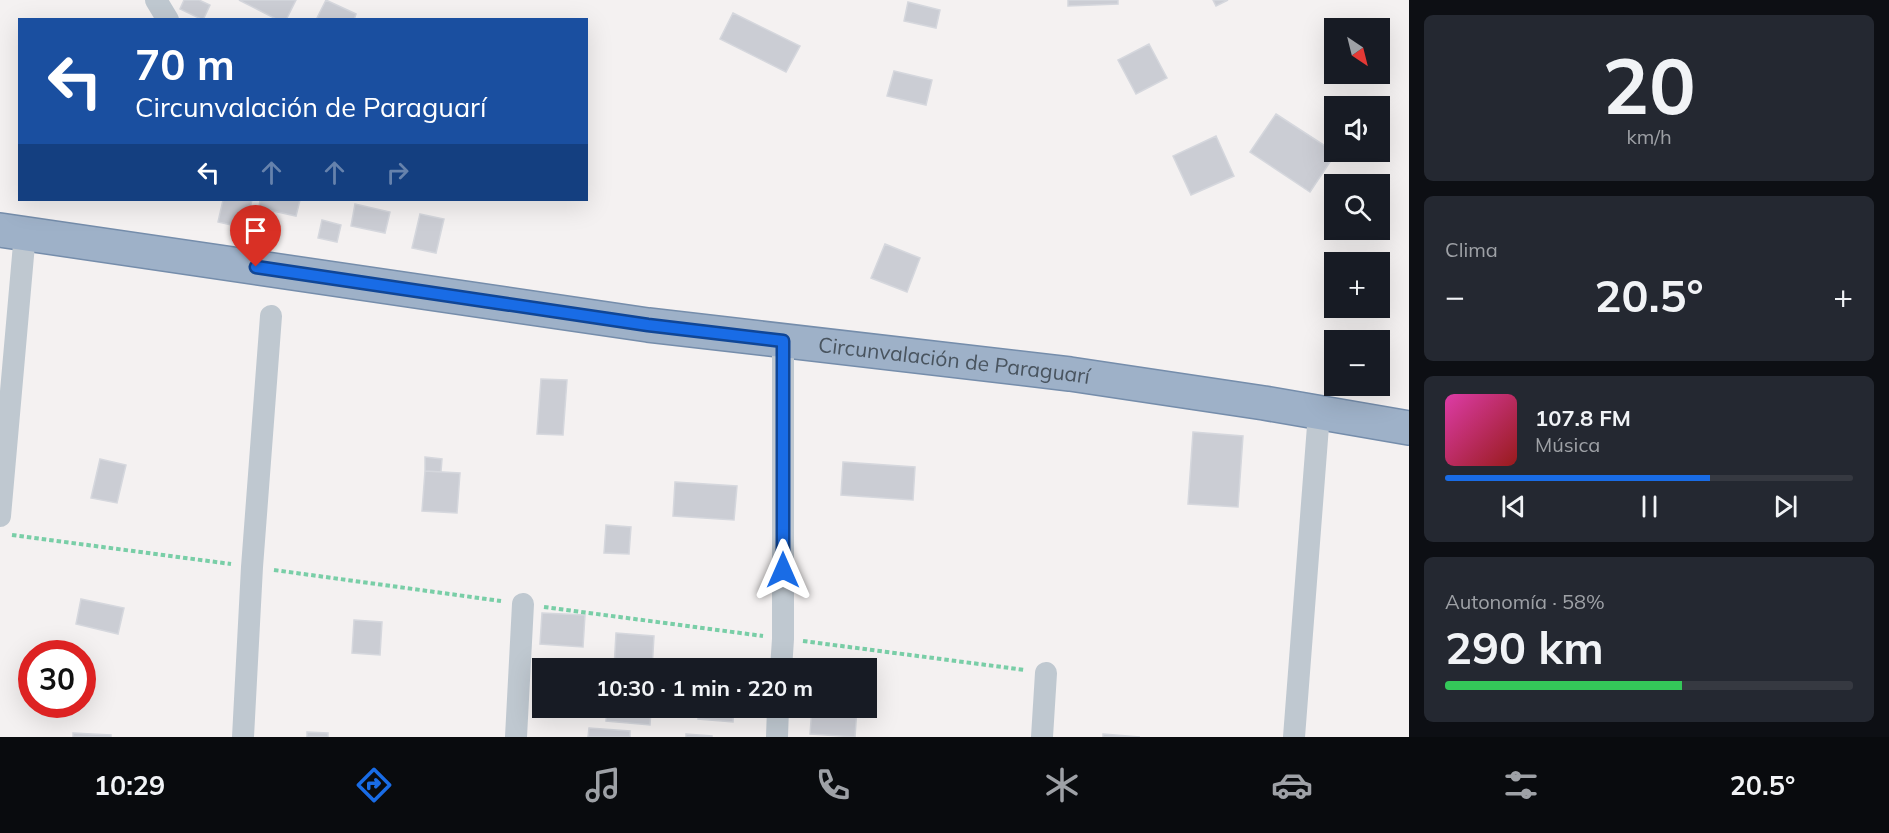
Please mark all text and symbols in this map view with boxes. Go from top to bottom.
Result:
north arrow [1324,18,1390,84]
map controls [1324,18,1390,396]
text: 20 [1602,36,1696,134]
text: 70 m [135,38,235,91]
icon: left [36,42,114,120]
text: Circunvalación de Paraguarí [135,90,486,124]
button: sound [1324,96,1390,162]
text: km/h [1626,124,1672,149]
icon: left [192,156,225,189]
icon: ahead [255,156,288,189]
icon: ahead [318,156,351,189]
icon: right [381,156,414,189]
button: search [1324,174,1390,240]
pin [230,205,281,267]
icon: arrive [239,214,272,247]
text: Clima [1445,237,1498,262]
button: + [1324,252,1390,318]
text: 20.5° [1594,267,1704,323]
text: − [1445,275,1465,316]
text: + [1833,275,1853,316]
button: − [1324,330,1390,396]
street label: Circunvalación de Paraguarí [817,331,1093,389]
text: 107.8 FM [1535,404,1631,432]
text: Música [1535,432,1600,457]
icon: previous [1497,490,1530,523]
icon: pause [1633,490,1666,523]
icon: next [1769,490,1802,523]
position arrow [751,538,815,602]
text: Autonomía · 58% [1445,589,1605,614]
text: 290 km [1445,619,1604,675]
speed limit sign: 30 [18,640,96,718]
text: 10:30 · 1 min · 220 m [596,674,813,702]
icon: directions [353,764,395,806]
icon: music [582,764,624,806]
icon: phone [812,764,854,806]
icon: climate [1041,764,1083,806]
icon: car [1271,764,1313,806]
icon: filters [1500,764,1542,806]
text: 10:29 [94,768,165,802]
text: 20.5° [1730,768,1795,802]

